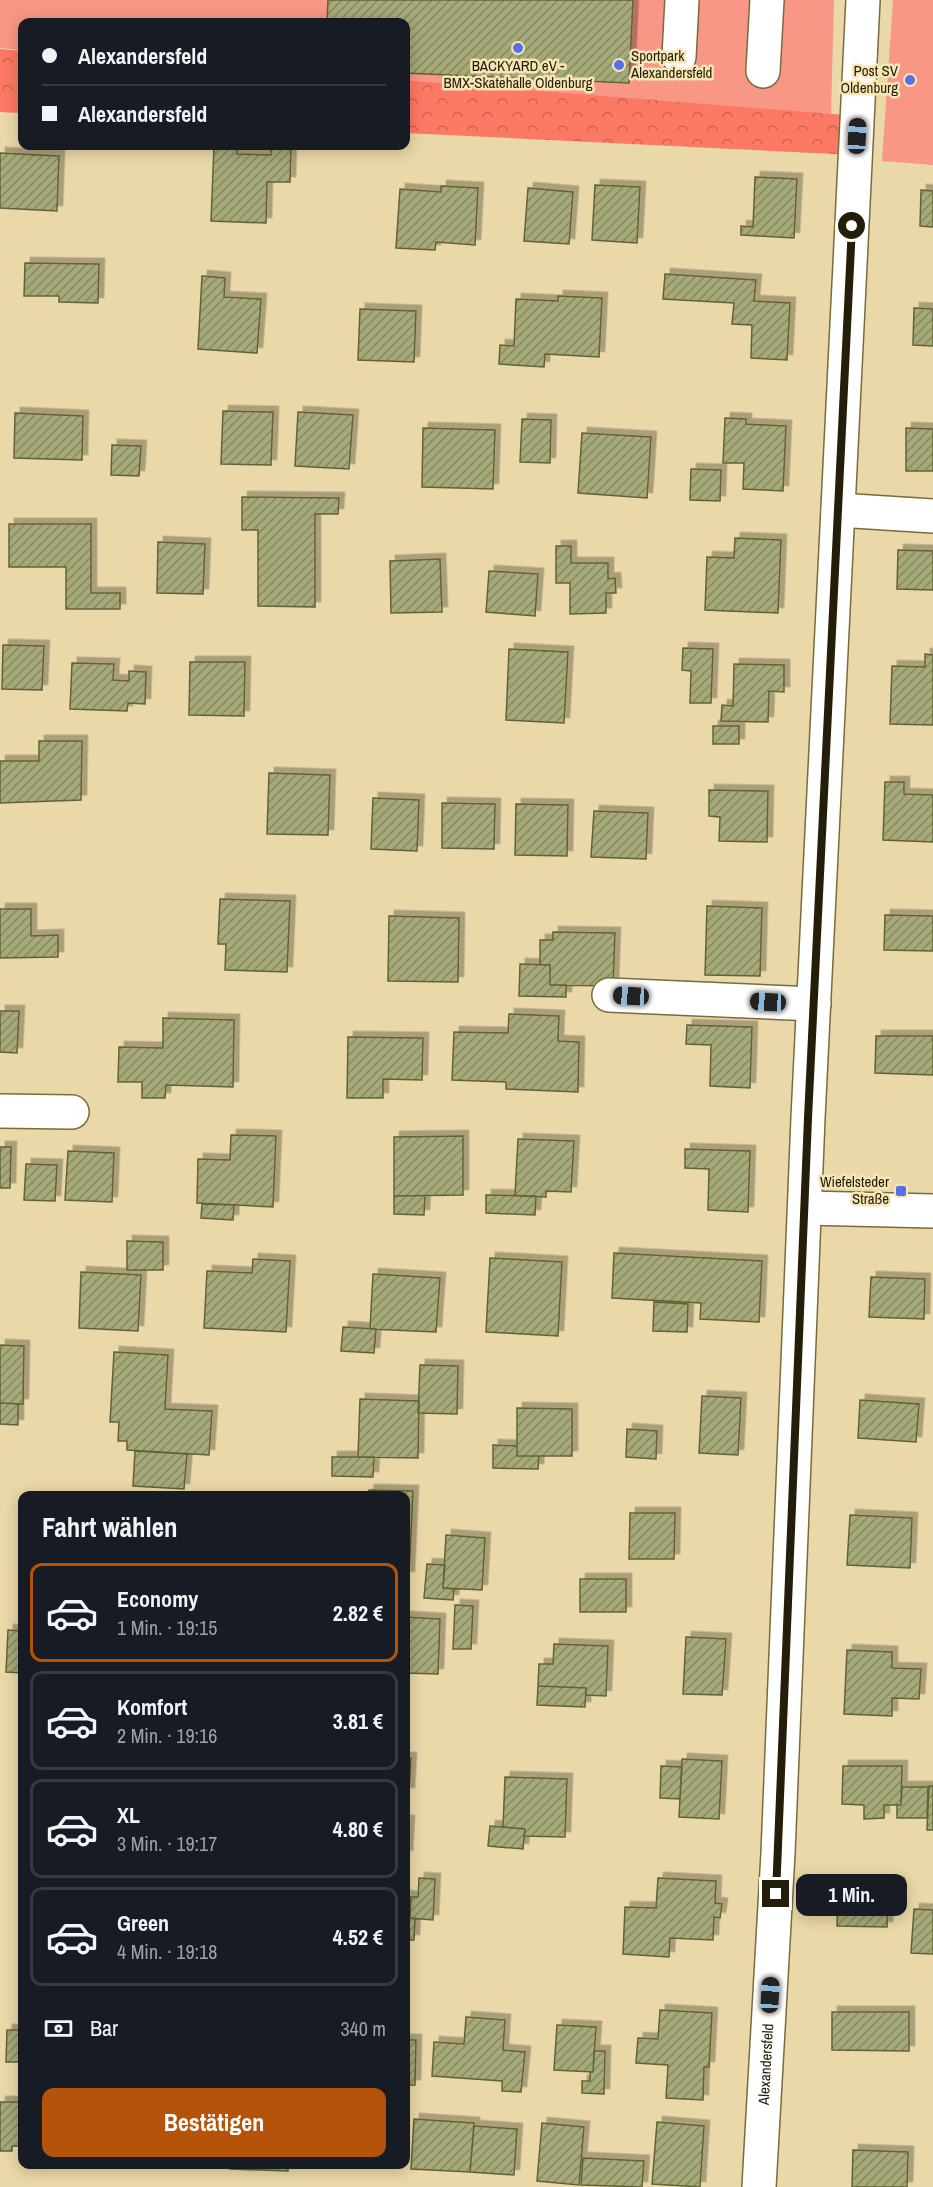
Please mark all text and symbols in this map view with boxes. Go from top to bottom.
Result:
text: Alexandersfeld [78,41,207,71]
marker: BACKYARD eV - BMX-Skatehalle Oldenburg [511,41,525,55]
place label: Sportpark Alexandersfeld [630,45,712,83]
place label: BACKYARD eV - BMX-Skatehalle Oldenburg [443,55,593,93]
marker: Sportpark Alexandersfeld [612,58,626,72]
place label: Post SV Oldenburg [841,60,899,98]
marker: Post SV Oldenburg [903,73,917,87]
text: Alexandersfeld [78,99,207,129]
car [847,118,867,154]
route start [838,212,865,239]
car [613,986,649,1006]
car [750,992,786,1012]
place label: Wiefelsteder Straße [820,1171,889,1209]
marker: Wiefelsteder Straße [894,1184,908,1198]
text: Fahrt wählen [42,1509,178,1545]
text: Economy [117,1584,198,1614]
icon: car [45,1586,99,1640]
text: 2.82 € [333,1598,383,1628]
text: 1 Min. · 19:15 [117,1614,217,1641]
text: Komfort [117,1692,187,1722]
icon: car [45,1694,99,1748]
text: 3.81 € [333,1706,383,1736]
text: 2 Min. · 19:16 [117,1722,217,1749]
text: XL [117,1800,140,1830]
icon: car [45,1802,99,1856]
text: 4.80 € [333,1814,383,1844]
text: 3 Min. · 19:17 [117,1830,217,1857]
callout: 1 Min. [797,1873,908,1915]
route end [762,1880,789,1907]
text: 1 Min. [828,1881,875,1908]
text: Green [117,1908,169,1938]
icon: car [45,1910,99,1964]
text: 4.52 € [333,1922,383,1952]
text: 4 Min. · 19:18 [117,1938,217,1965]
car [760,1977,780,2013]
icon: cash [42,2012,75,2045]
text: Bar [90,2013,118,2043]
text: 340 m [340,2015,386,2042]
street label: Alexandersfeld [753,2023,778,2106]
button: Bestätigen [42,2088,386,2157]

